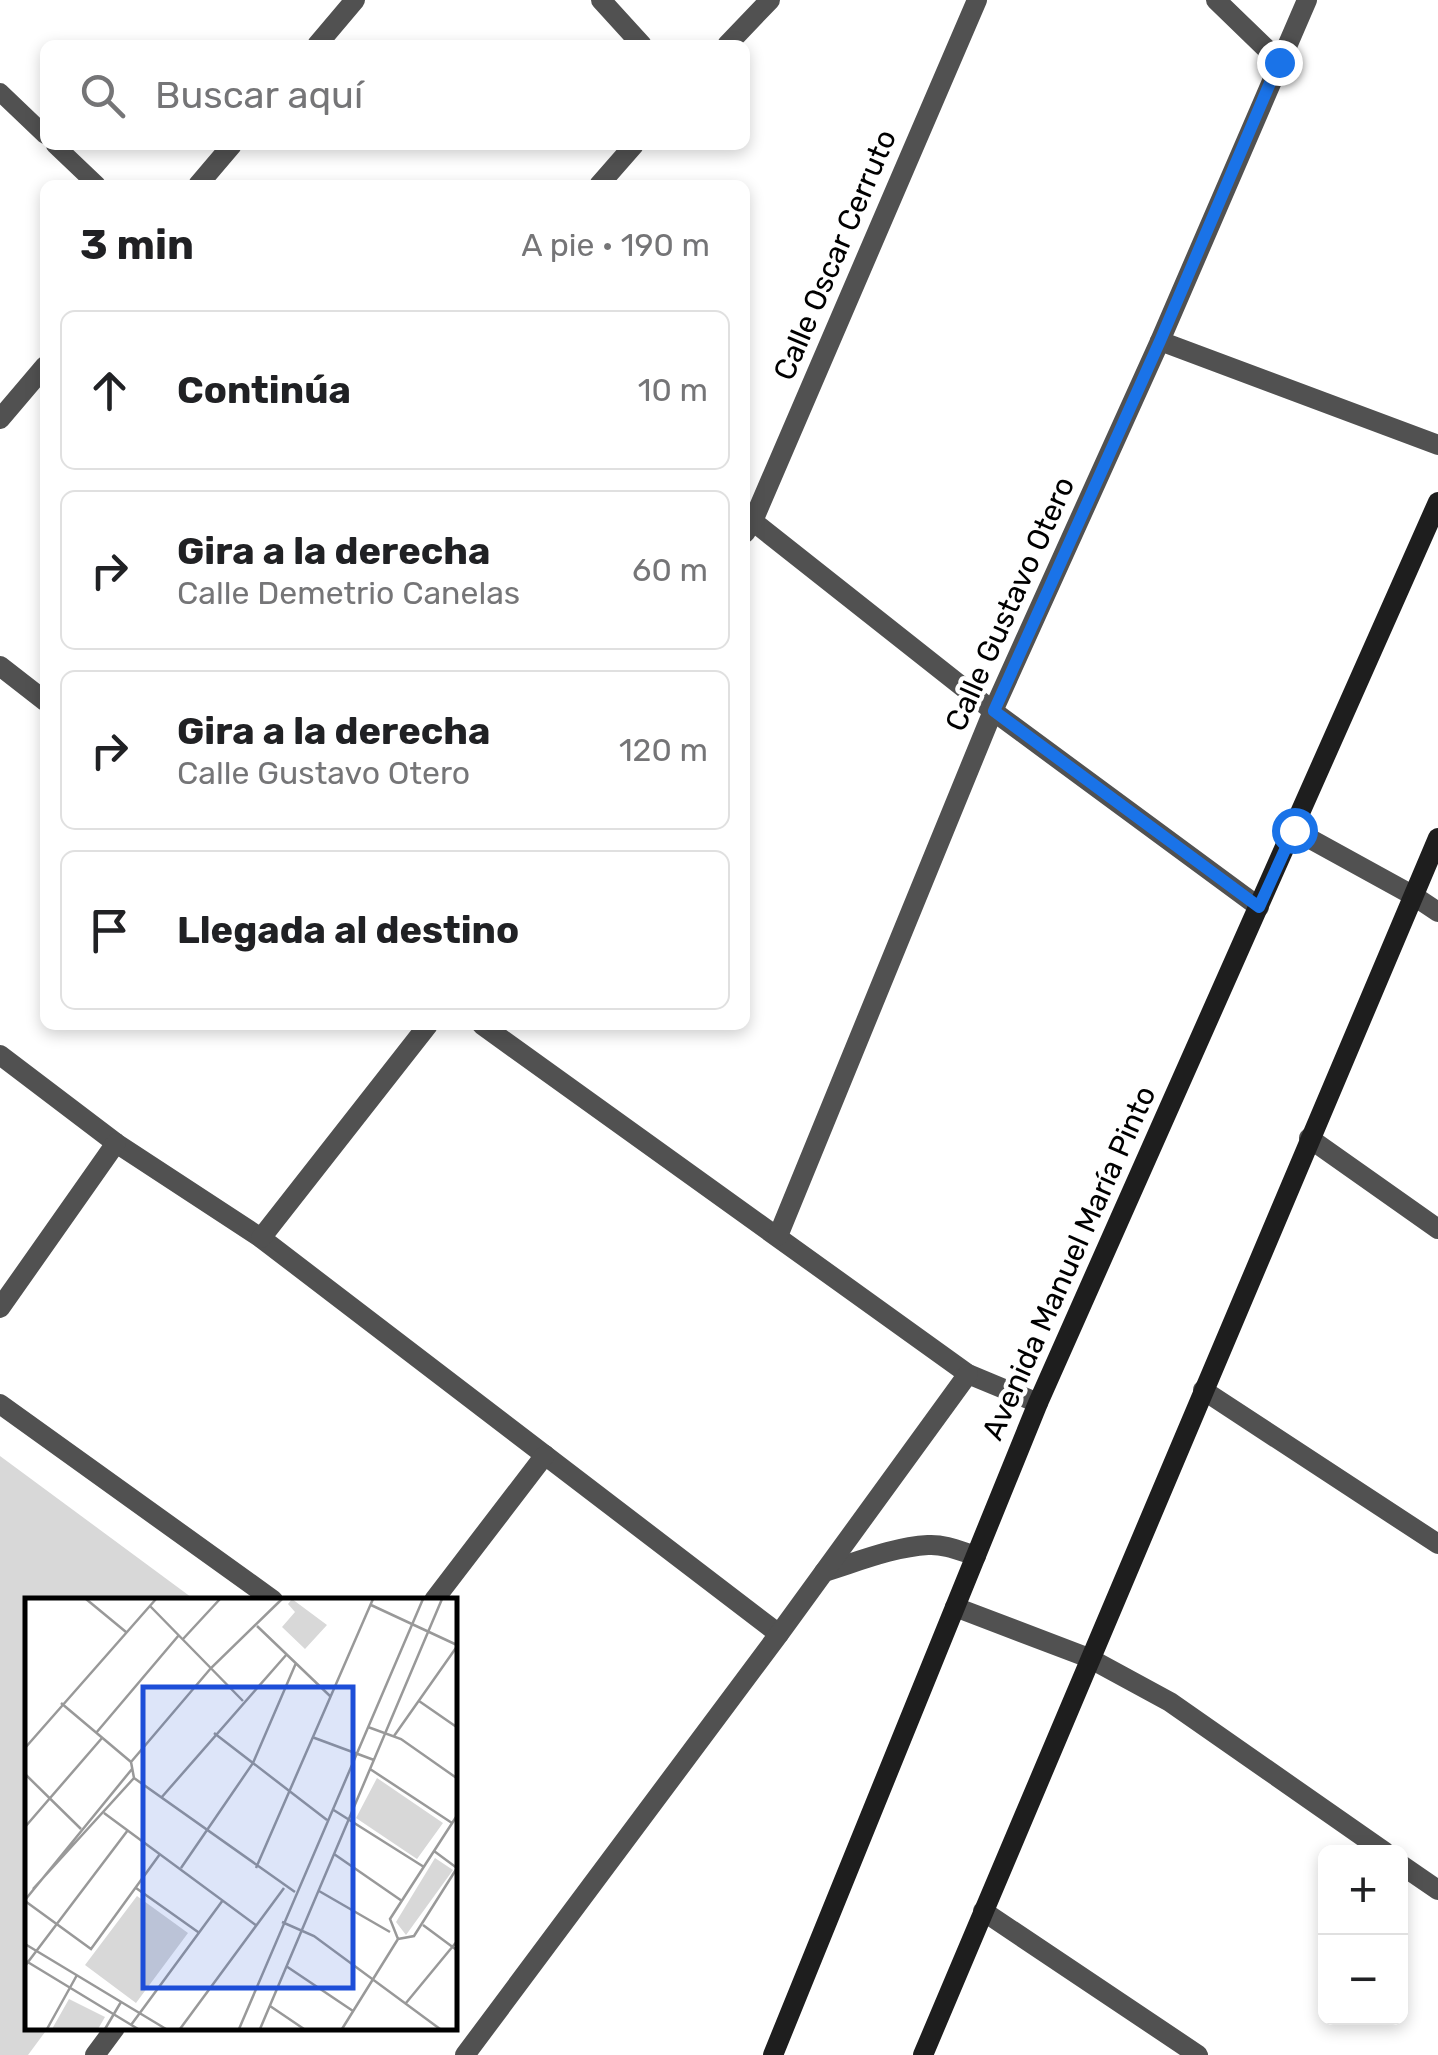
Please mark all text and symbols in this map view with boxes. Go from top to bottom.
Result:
search box [40,40,750,150]
route end [1257,40,1303,86]
icon: search [75,68,130,123]
text: Buscar aquí [155,72,363,118]
street label: Calle Oscar Cerruto [766,124,904,386]
text: 3 min [80,220,194,270]
text: A pie · 190 m [521,226,710,264]
icon: ahead [82,363,137,418]
text: Continúa [177,367,351,413]
text: 10 m [638,371,708,409]
street label: Calle Gustavo Otero [938,471,1082,737]
text: Gira a la derecha [177,528,490,574]
icon: right [82,543,137,598]
text: 60 m [632,551,708,589]
text: Calle Demetrio Canelas [177,574,520,612]
text: Gira a la derecha [177,708,490,754]
icon: right [82,723,137,778]
text: 120 m [619,731,708,769]
text: Calle Gustavo Otero [177,754,470,792]
route start [1272,808,1318,854]
icon: arrive [82,903,137,958]
text: Llegada al destino [177,907,519,953]
street label: Avenida Manuel María Pinto [975,1080,1163,1446]
inset map [25,1598,458,2030]
map controls [1318,1845,1408,2025]
button: + [1318,1845,1408,1935]
button: − [1318,1935,1408,2025]

